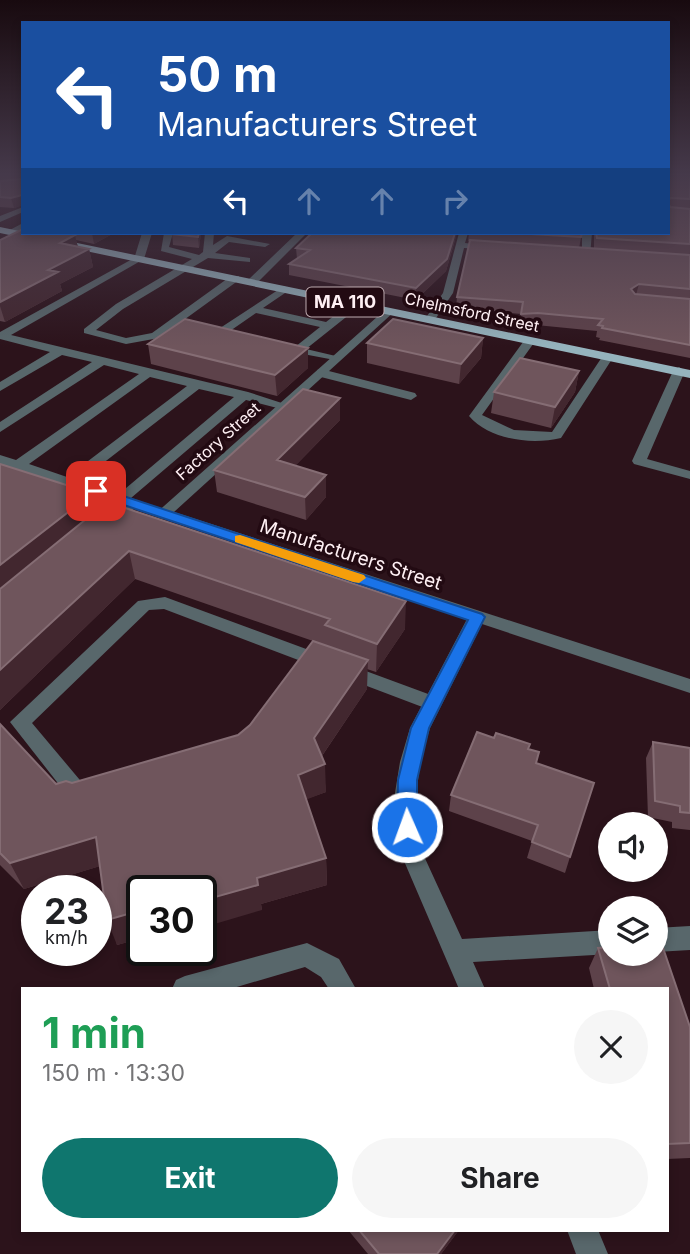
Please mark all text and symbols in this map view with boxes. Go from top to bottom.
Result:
text: 50 m [157,45,278,104]
icon: left [42,49,133,140]
text: Manufacturers Street [157,105,477,144]
icon: left [217,182,255,220]
icon: ahead [290,182,328,220]
icon: ahead [363,182,401,220]
icon: right [436,182,474,220]
road number: MA 110 [306,288,384,316]
street label: Chelmsford Street [403,288,541,336]
street label: Factory Street [172,398,264,484]
pin [66,461,126,521]
icon: arrive [77,472,115,510]
street label: Manufacturers Street [257,514,445,595]
position arrow [370,790,444,864]
map controls [598,812,668,966]
button: sound [598,812,668,882]
speed limit sign: 30 [126,875,217,966]
text: 23 [44,890,89,932]
button: layers [598,896,668,966]
text: km/h [45,927,88,948]
text: 1 min [42,1007,146,1058]
button: close [574,1010,648,1084]
text: 150 m · 13:30 [42,1059,185,1087]
button: Exit [42,1138,338,1218]
button: Share [352,1138,648,1218]

